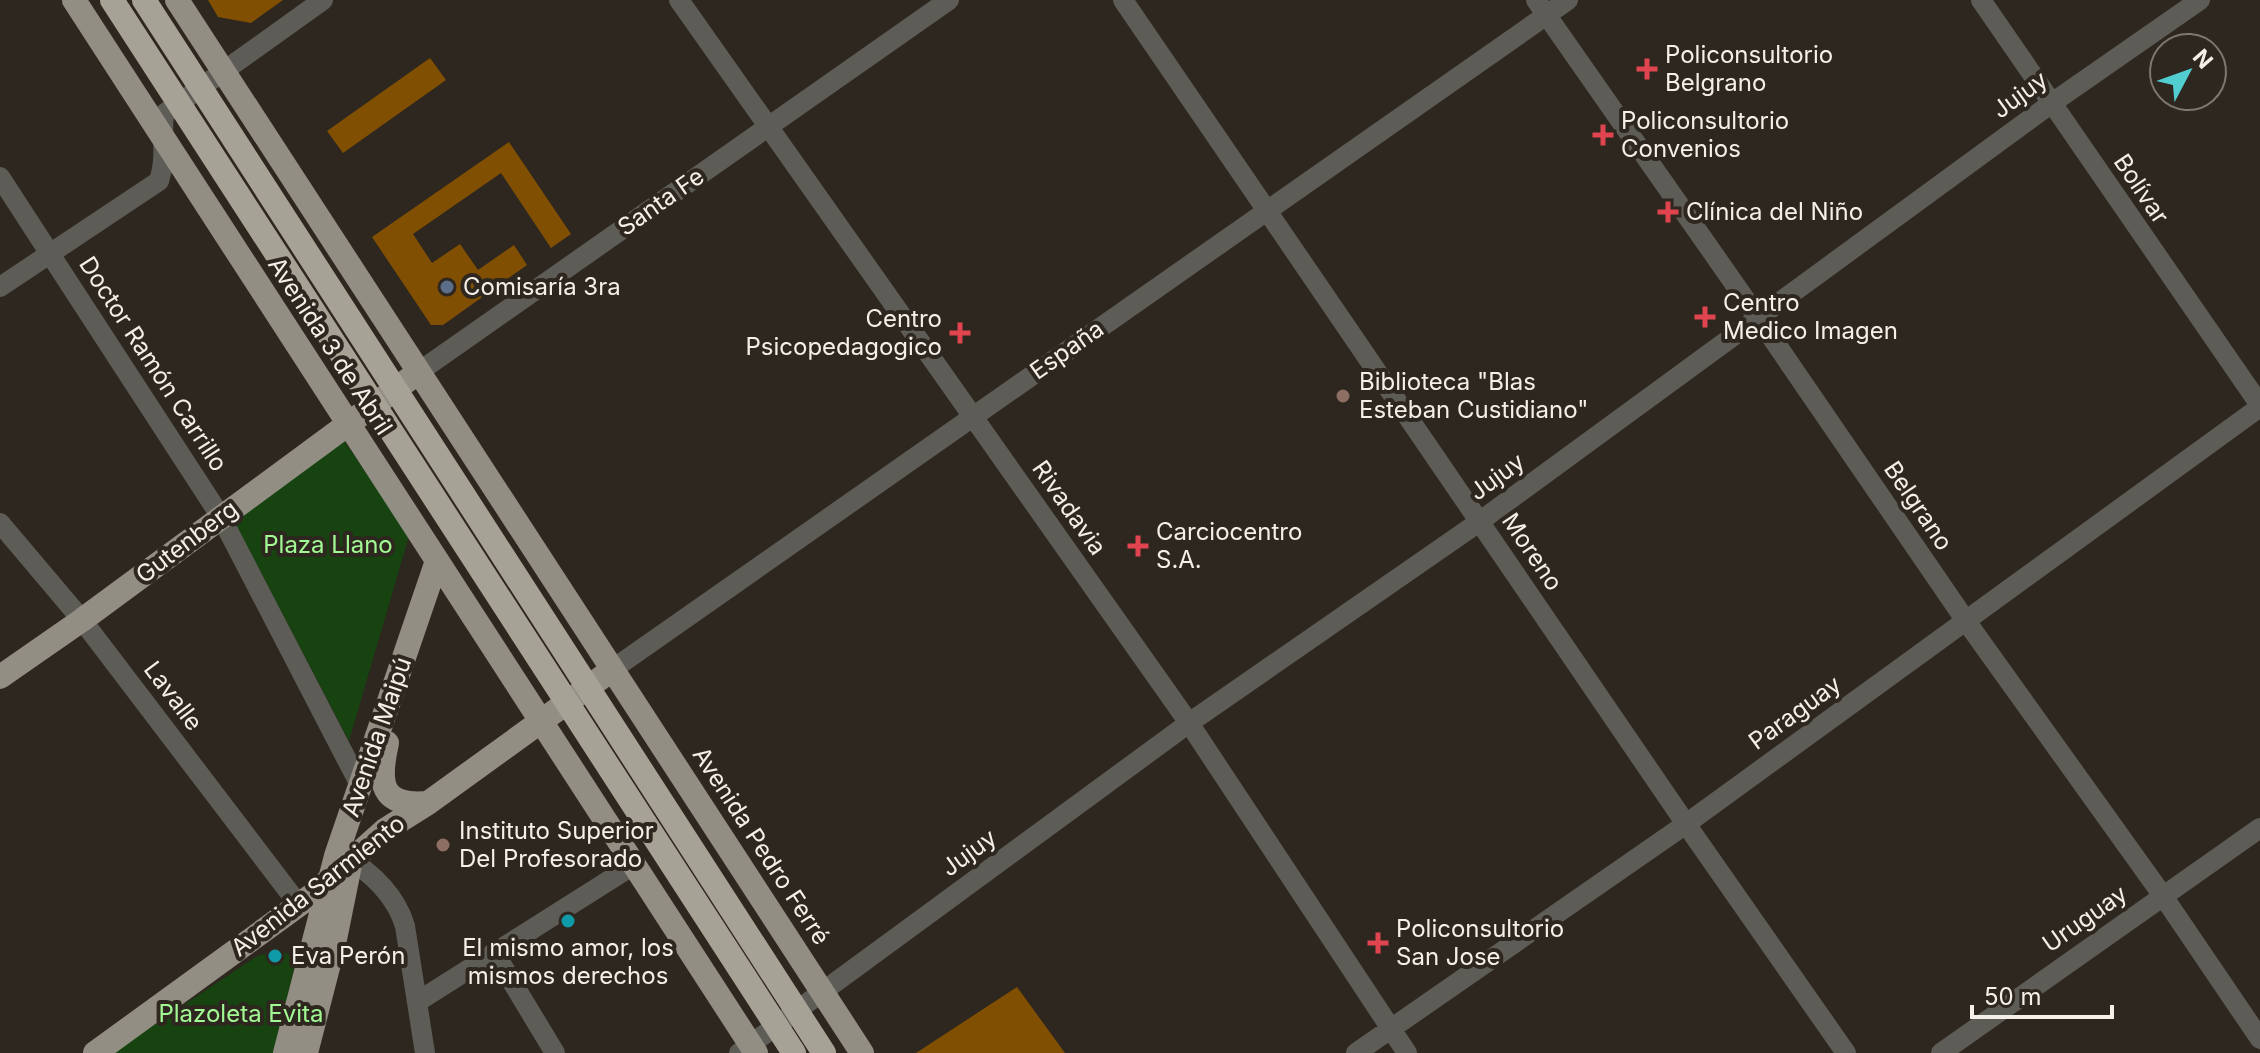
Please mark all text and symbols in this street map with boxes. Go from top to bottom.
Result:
north arrow [2148,32,2228,112]
place label: Policonsultorio Belgrano [1665,40,1833,97]
text: N [2188,44,2218,74]
marker: Policonsultorio Belgrano [1636,58,1658,80]
street label: Jujuy [1986,65,2053,124]
place label: Policonsultorio Convenios [1621,106,1789,163]
marker: Policonsultorio Convenios [1592,124,1614,146]
street label: Bolívar [2108,148,2175,229]
street label: Santa Fe [612,161,709,242]
place label: Clínica del Niño [1686,197,1863,226]
marker: Clínica del Niño [1657,201,1679,223]
street label: Doctor Ramón Carrillo [73,251,234,476]
street label: Avenida 3 de Abril [262,251,399,440]
place label: Comisaría 3ra [463,272,621,301]
marker: Comisaría 3ra [438,278,456,296]
place label: Centro Medico Imagen [1723,288,1898,345]
place label: Centro Psicopedagogico [745,304,942,361]
marker: Centro Medico Imagen [1694,306,1716,328]
street label: España [1024,314,1109,385]
marker: Centro Psicopedagogico [949,322,971,344]
place label: Biblioteca "Blas Esteban Custidiano" [1359,367,1588,424]
marker: Biblioteca "Blas Esteban Custidiano" [1334,387,1352,405]
street label: Jujuy [1463,447,1530,506]
street label: Rivadavia [1026,455,1112,561]
street label: Belgrano [1878,456,1959,556]
street label: Gutenberg [130,494,243,589]
street label: Moreno [1496,507,1569,596]
place label: Carciocentro S.A. [1156,517,1302,574]
park label: Plaza Llano [263,530,393,559]
marker: Carciocentro S.A. [1127,535,1149,557]
street label: Avenida Maipú [336,653,417,820]
street label: Lavalle [138,655,209,736]
street label: Paraguay [1743,669,1846,756]
street label: Avenida Pedro Ferré [687,741,836,950]
street label: Avenida Sarmiento [225,809,410,962]
place label: Instituto Superior Del Profesorado [459,816,654,873]
street label: Jujuy [935,823,1002,882]
marker: Instituto Superior Del Profesorado [434,836,452,854]
street label: Uruguay [2037,879,2133,958]
marker: El mismo amor, los mismos derechos [559,912,577,930]
place label: Policonsultorio San Jose [1396,914,1564,971]
marker: Policonsultorio San Jose [1367,932,1389,954]
place label: El mismo amor, los mismos derechos [462,933,674,990]
place label: Eva Perón [291,941,405,970]
marker: Eva Perón [266,947,284,965]
scale bar [1972,969,2112,1019]
text: 50 m [1984,982,2042,1011]
park label: Plazoleta Evita [158,999,324,1028]

